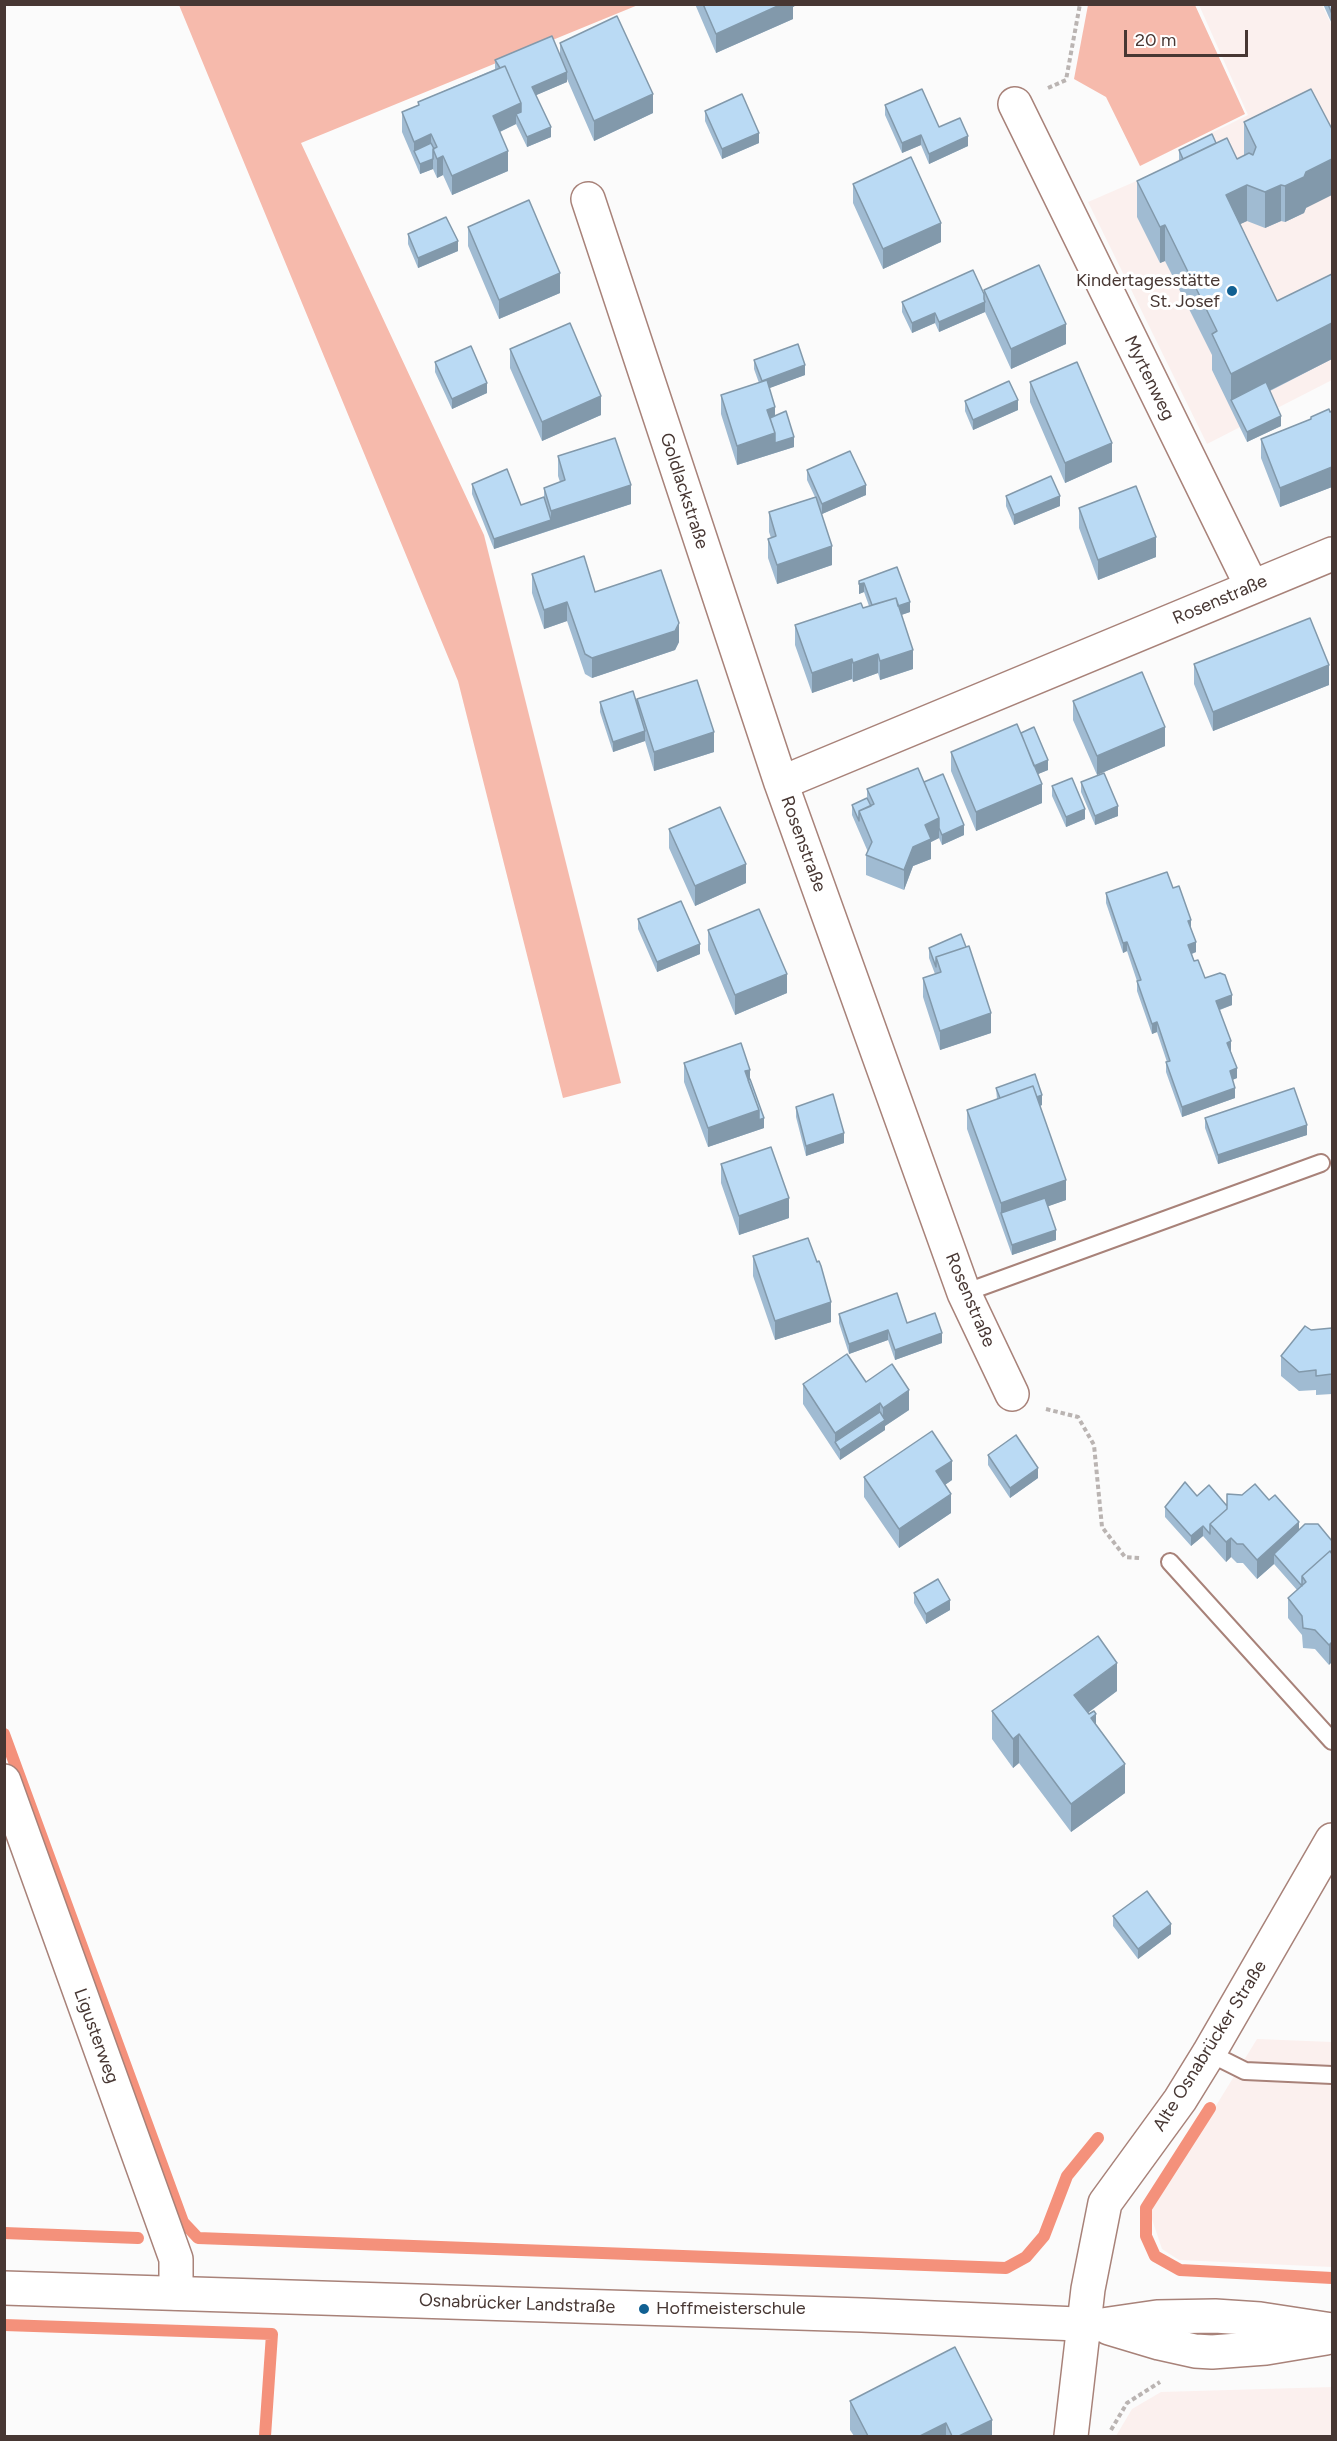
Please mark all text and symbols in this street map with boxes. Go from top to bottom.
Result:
scale bar [1127,18,1252,56]
text: 20 m [1135,29,1176,51]
place label: Kindertagesstätte St. Josef [1076,270,1220,312]
marker: Kindertagesstätte St. Josef [1225,284,1239,298]
street label: Myrtenweg [1119,332,1179,424]
street label: Goldlackstraße [655,430,713,552]
street label: Rosenstraße [1170,570,1270,630]
street label: Rosenstraße [776,793,830,895]
street label: Rosenstraße [940,1250,1000,1350]
street label: Alte Osnabrücker Straße [1149,1957,1271,2135]
street label: Ligusterweg [69,1986,123,2086]
street label: Osnabrücker Landstraße [418,2290,616,2318]
place label: Hoffmeisterschule [656,2298,806,2320]
marker: Hoffmeisterschule [637,2302,651,2316]

